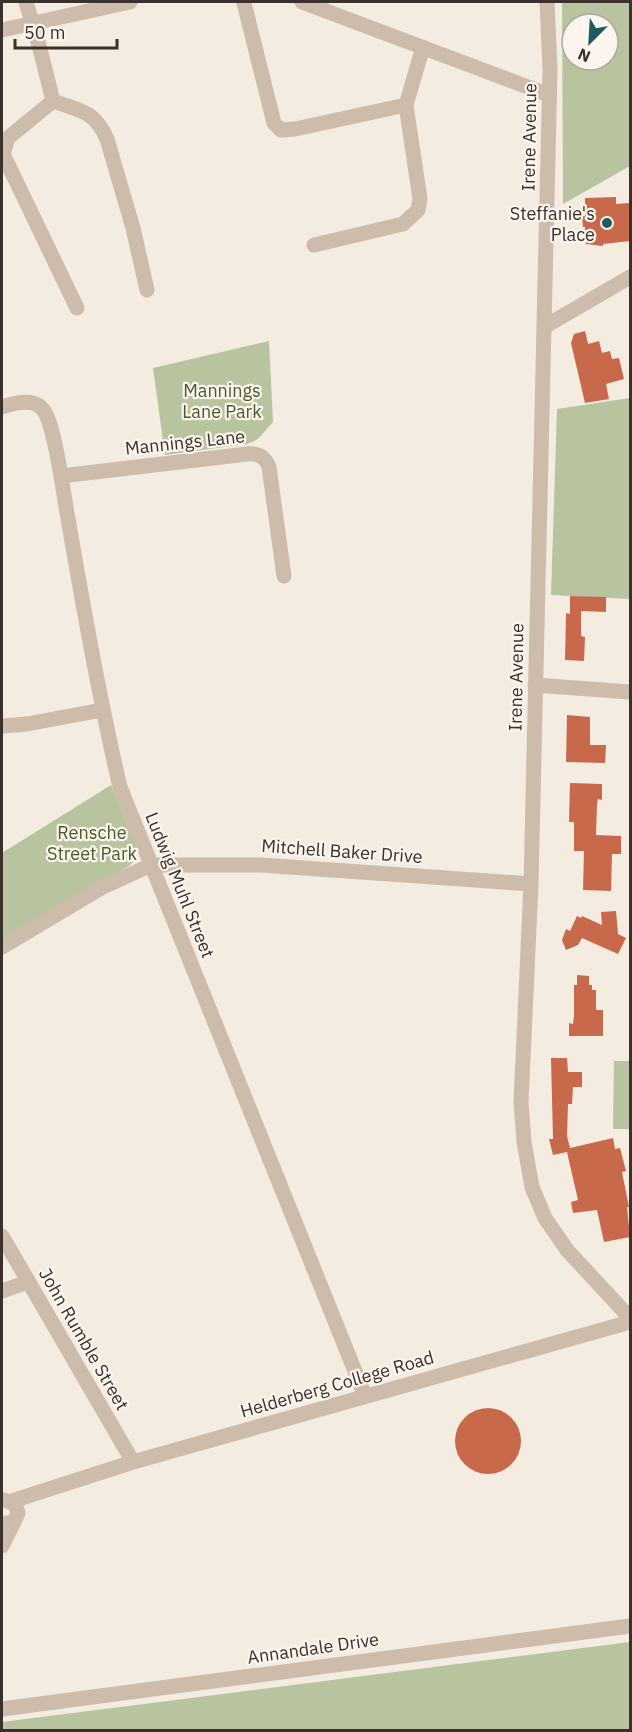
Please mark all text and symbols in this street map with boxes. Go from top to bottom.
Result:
scale bar [15,12,117,50]
north arrow [560,12,620,72]
text: 50 m [24,21,66,44]
text: N [575,44,593,67]
street label: Irene Avenue [517,83,541,191]
place label: Steffanie's Place [510,202,595,246]
marker: Steffanie's Place [600,216,614,230]
park label: Mannings Lane Park [182,379,262,423]
street label: Mannings Lane [124,424,246,460]
street label: Irene Avenue [504,623,528,731]
street label: Ludwig Muhl Street [140,809,220,961]
park label: Rensche Street Park [47,821,138,865]
street label: Mitchell Baker Drive [261,834,423,868]
street label: John Rumble Street [34,1264,134,1414]
street label: Helderberg College Road [237,1345,437,1423]
street label: Annandale Drive [246,1627,380,1669]

